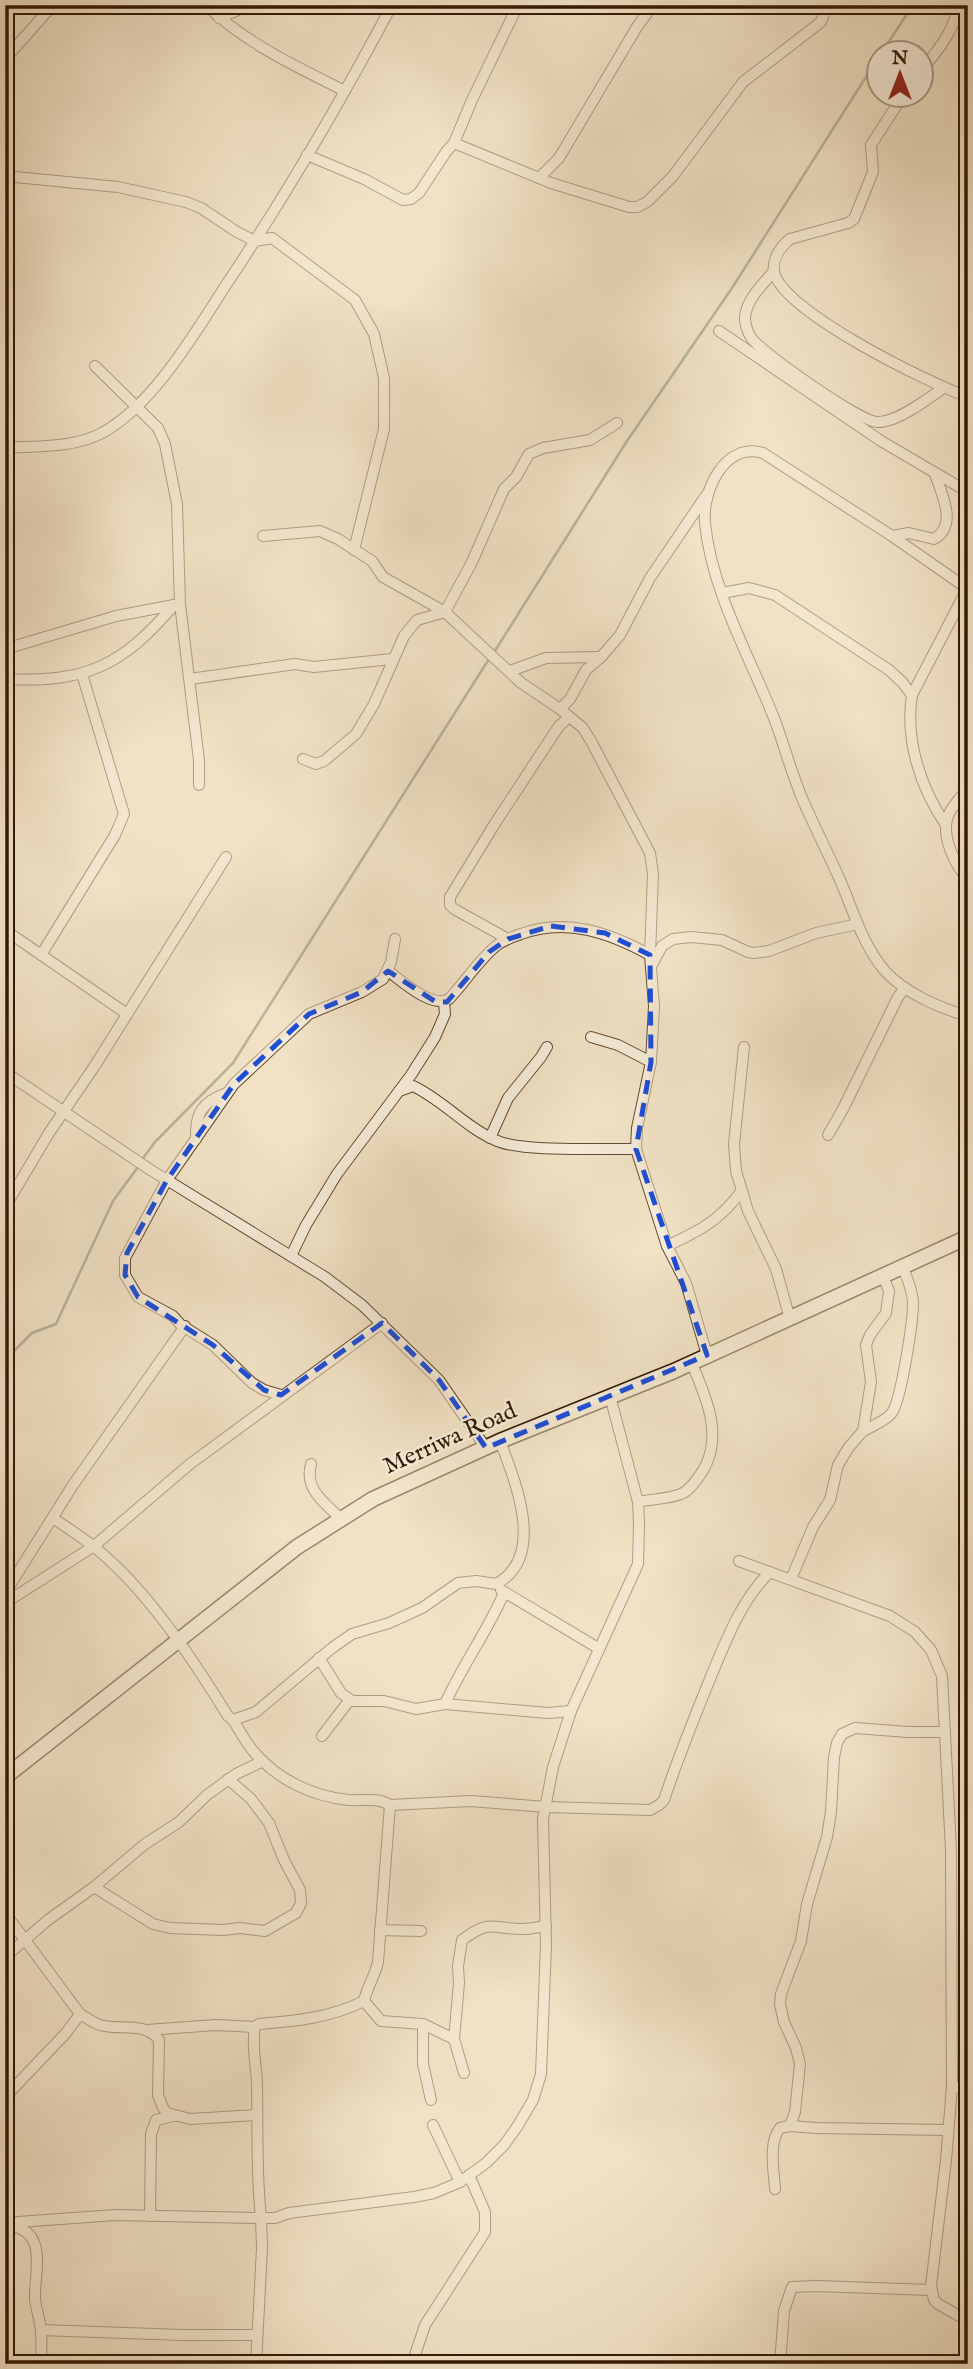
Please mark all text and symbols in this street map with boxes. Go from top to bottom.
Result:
north arrow [864,38,934,108]
text: N [891,47,909,71]
street label: Merriwa Road [378,1396,522,1482]

